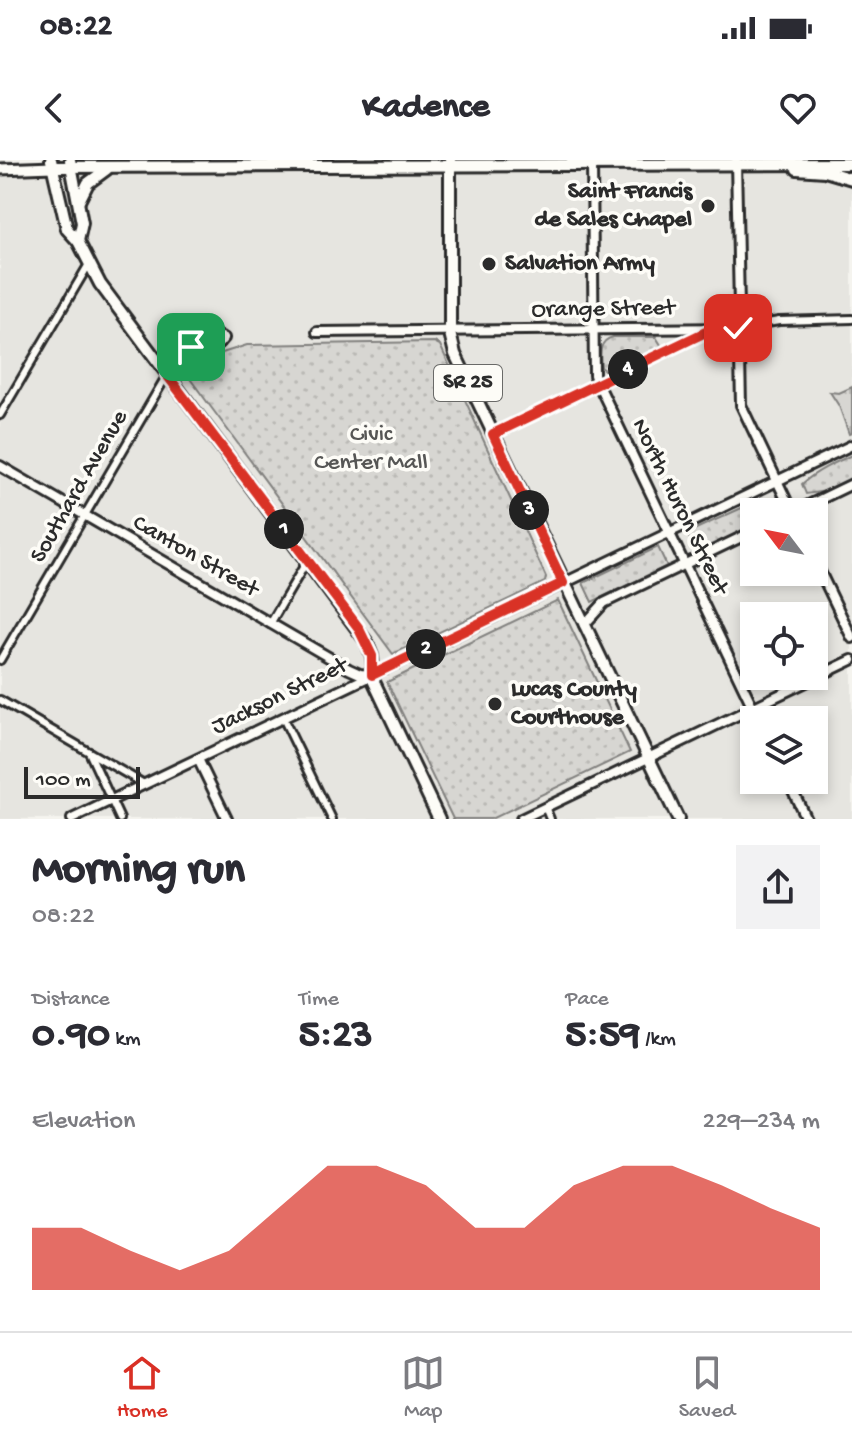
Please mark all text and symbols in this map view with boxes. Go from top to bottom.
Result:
text: 08:22 [40,11,112,46]
icon: back [32,86,76,130]
icon: heart [776,86,820,130]
text: Kadence [362,87,490,130]
place label: Saint Francis de Sales Chapel [535,178,693,235]
marker: Saint Francis de Sales Chapel [699,197,717,215]
place label: Salvation Army [505,250,655,279]
marker: Salvation Army [480,255,498,273]
street label: Orange Street [531,294,677,326]
pin [704,294,772,362]
icon: check [716,306,760,350]
pin [157,313,225,381]
icon: arrive [169,325,213,369]
pin: 4 [608,349,648,389]
text: 4 [623,356,633,382]
road number: SR 25 [434,365,502,401]
street label: Southard Avenue [25,405,136,568]
street label: North Huron Street [624,414,735,602]
park label: Civic Center Mall [314,421,428,478]
pin: 3 [509,490,549,530]
text: 3 [523,497,535,523]
north arrow [740,498,828,586]
map controls [740,498,828,794]
street label: Canton Street [127,509,265,606]
pin: 1 [264,509,304,549]
text: 1 [280,516,288,542]
button: locate [740,602,828,690]
pin: 2 [406,629,446,669]
text: 2 [421,636,431,662]
street label: Jackson Street [207,651,355,742]
place label: Lucas County Courthouse [511,676,637,733]
marker: Lucas County Courthouse [486,695,504,713]
button: layers [740,706,828,794]
scale bar [24,763,140,799]
text: 100 m [36,768,91,794]
button: share [736,845,820,929]
text: Morning run [32,846,245,898]
text: 08:22 [32,902,95,933]
text: Distance [32,987,110,1013]
text: Time [299,987,339,1013]
text: Pace [565,987,609,1013]
text: 0.90 [32,1013,110,1060]
text: 5:23 [299,1013,373,1060]
text: 5:59 [565,1013,640,1060]
text: km [110,1027,141,1053]
text: /km [640,1027,676,1053]
text: Elevation [32,1107,135,1138]
text: 229–234 m [702,1107,820,1138]
tab: Home [117,1351,168,1425]
tab: Map [401,1351,445,1425]
tab: Saved [679,1351,735,1425]

